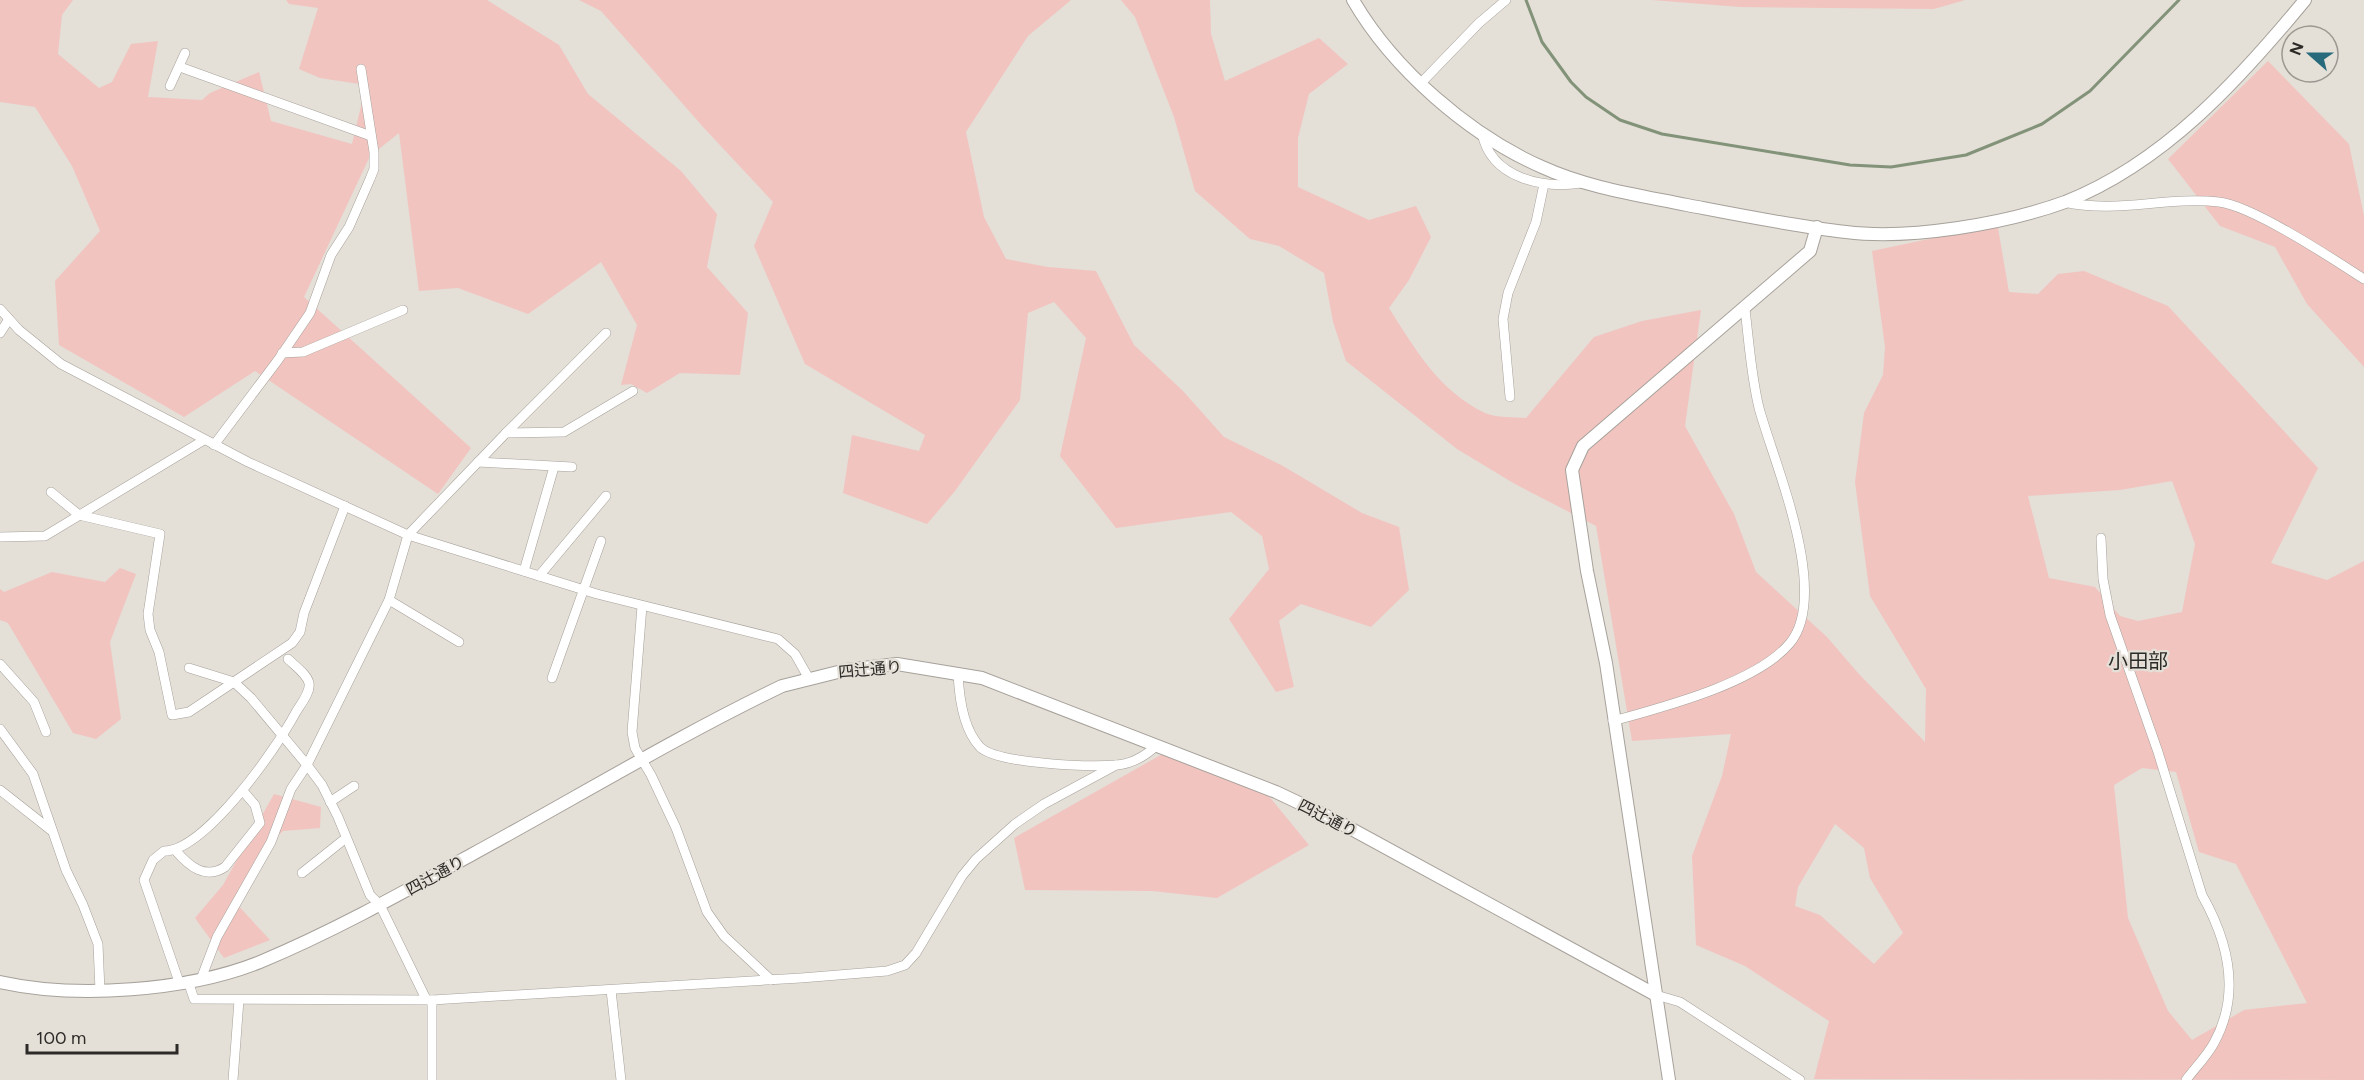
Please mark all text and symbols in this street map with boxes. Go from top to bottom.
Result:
north arrow [2280,24,2340,84]
text: N [2285,40,2308,58]
district label: 小田部 [2108,649,2168,673]
street label: 四辻通り [837,657,903,682]
street label: 四辻通り [1295,795,1361,841]
street label: 四辻通り [403,852,468,899]
scale bar [27,1017,177,1055]
text: 100 m [36,1027,86,1049]

